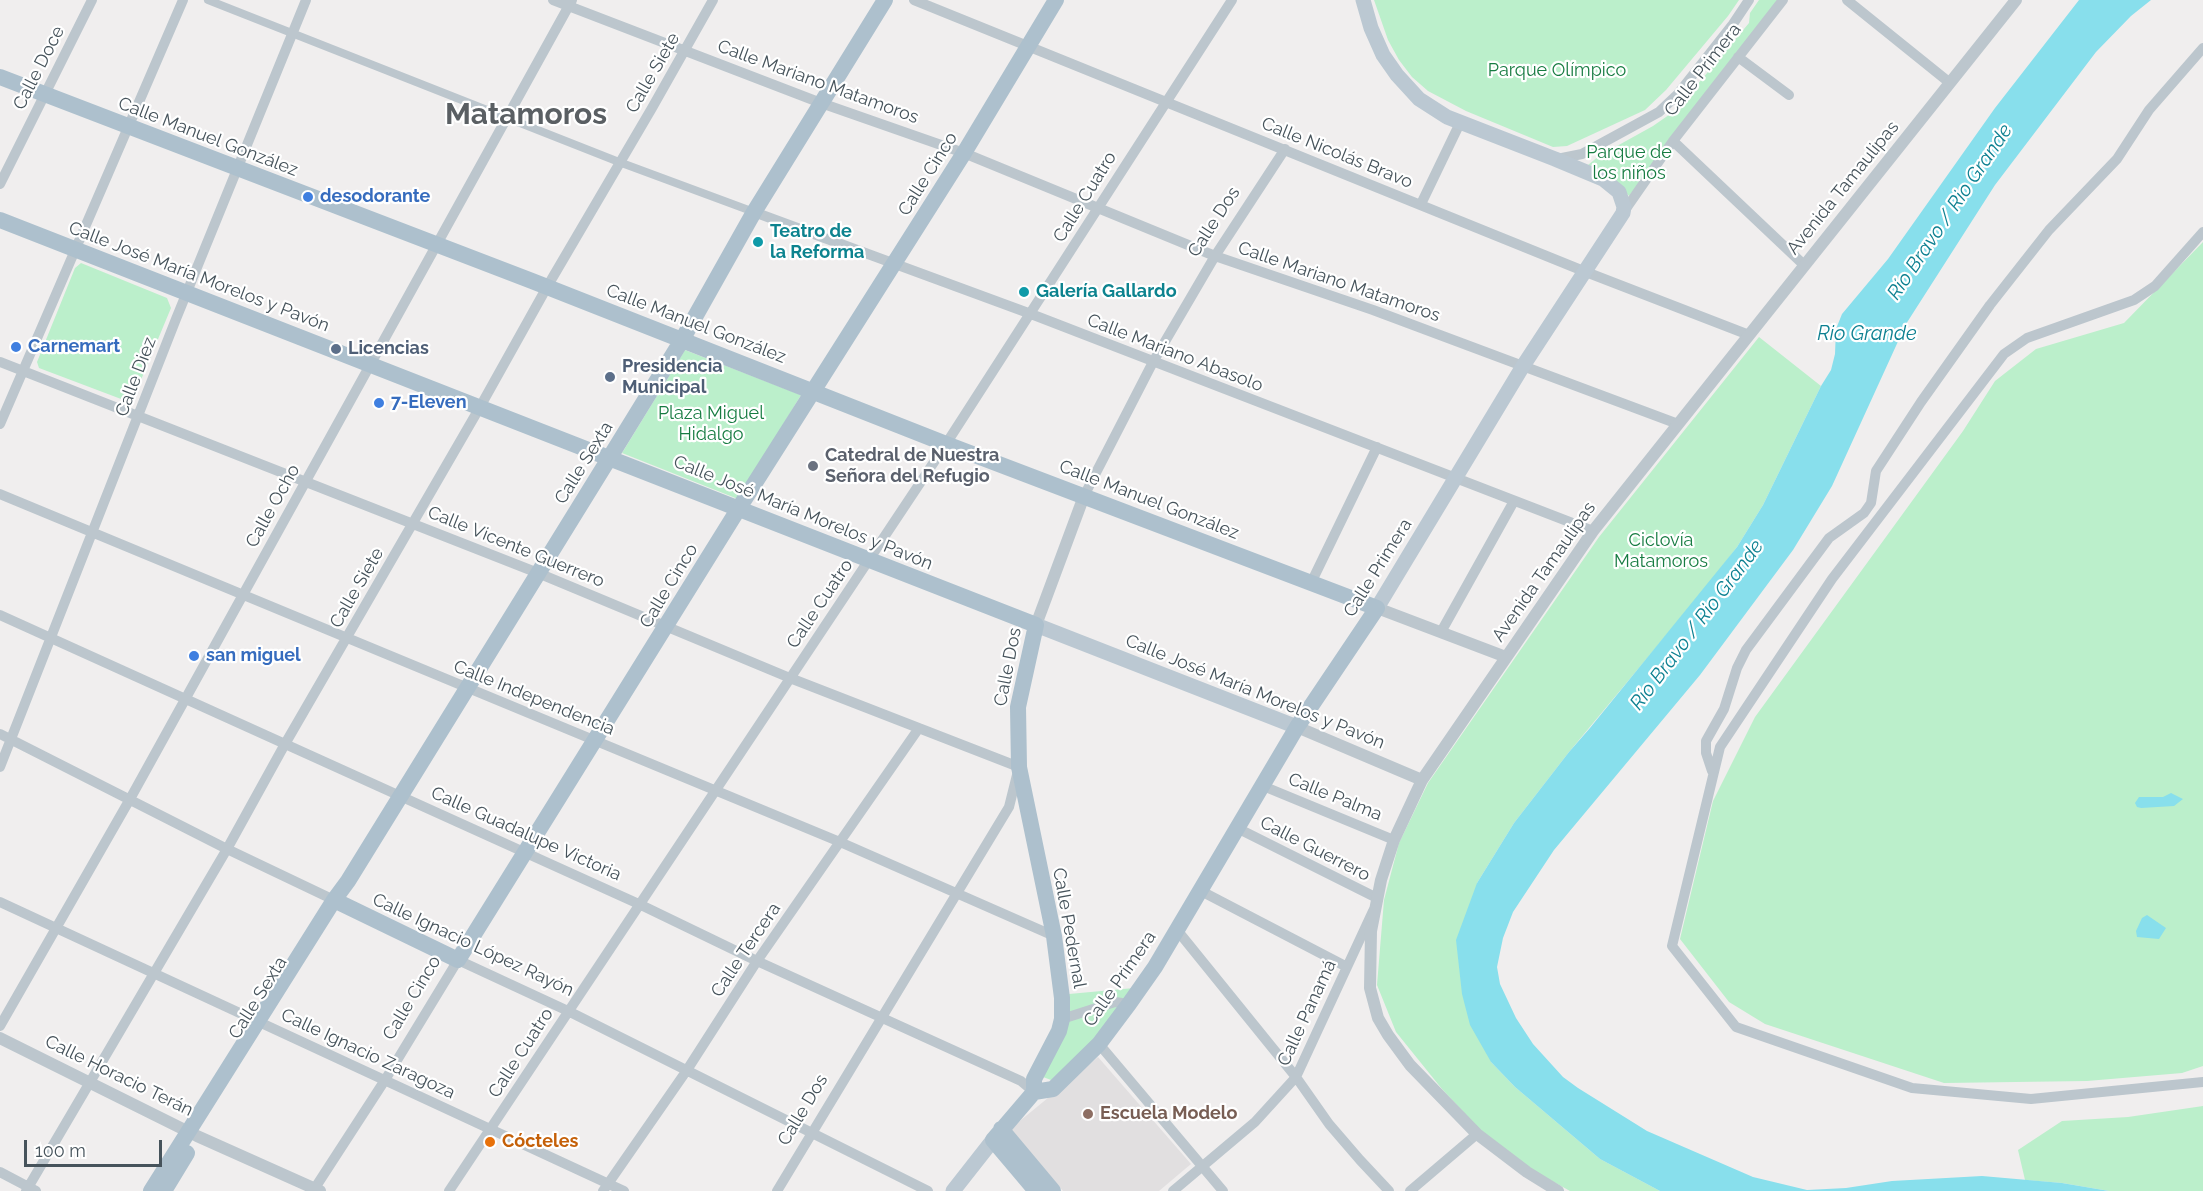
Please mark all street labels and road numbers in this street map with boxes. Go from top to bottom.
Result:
street label: Calle Primera [1660,19,1746,121]
street label: Calle Doce [9,23,69,113]
street label: Calle Siete [621,29,685,117]
street label: Calle Mariano Matamoros [715,36,921,128]
street label: Calle Manuel González [115,93,301,181]
street label: Calle Nicolás Bravo [1258,113,1416,193]
street label: Avenida Tamaulipas [1782,117,1904,259]
street label: Calle Cinco [894,128,962,220]
street label: Calle Cuatro [1049,148,1121,246]
street label: Calle Dos [1183,183,1245,261]
street label: Calle José María Morelos y Pavón [66,217,332,337]
street label: Calle Mariano Matamoros [1235,237,1443,327]
street label: Calle Manuel González [603,280,789,368]
street label: Calle Mariano Abasolo [1084,309,1266,397]
street label: Calle Diez [111,334,161,420]
street label: Calle Sexta [550,418,618,508]
street label: Calle José María Morelos y Pavón [670,451,936,575]
street label: Calle Manuel González [1056,456,1242,544]
street label: Calle Ocho [241,461,305,551]
street label: Avenida Tamaulipas [1488,498,1600,646]
street label: Calle Vicente Guerrero [424,502,608,592]
street label: Calle Primera [1339,515,1417,621]
street label: Calle Cinco [635,540,703,632]
street label: Calle Siete [325,544,389,632]
street label: Calle Cuatro [782,555,858,653]
street label: Calle Dos [990,626,1026,708]
street label: Calle José María Morelos y Pavón [1122,630,1388,754]
street label: Calle Independencia [450,656,618,740]
street label: Calle Palma [1285,768,1385,826]
street label: Calle Guadalupe Victoria [428,782,624,886]
street label: Calle Guerrero [1256,812,1374,886]
street label: Calle Pedernal [1048,866,1090,990]
street label: Calle Ignacio López Rayón [369,889,577,1001]
street label: Calle Tercera [707,899,785,1001]
street label: Calle Primera [1079,927,1161,1031]
street label: Calle Cinco [378,952,446,1044]
street label: Calle Sexta [224,953,292,1043]
street label: Calle Panamá [1273,956,1341,1070]
street label: Calle Ignacio Zaragoza [278,1004,458,1104]
street label: Calle Cuatro [484,1004,558,1102]
street label: Calle Horacio Terán [41,1031,197,1121]
street label: Calle Dos [773,1070,833,1150]

